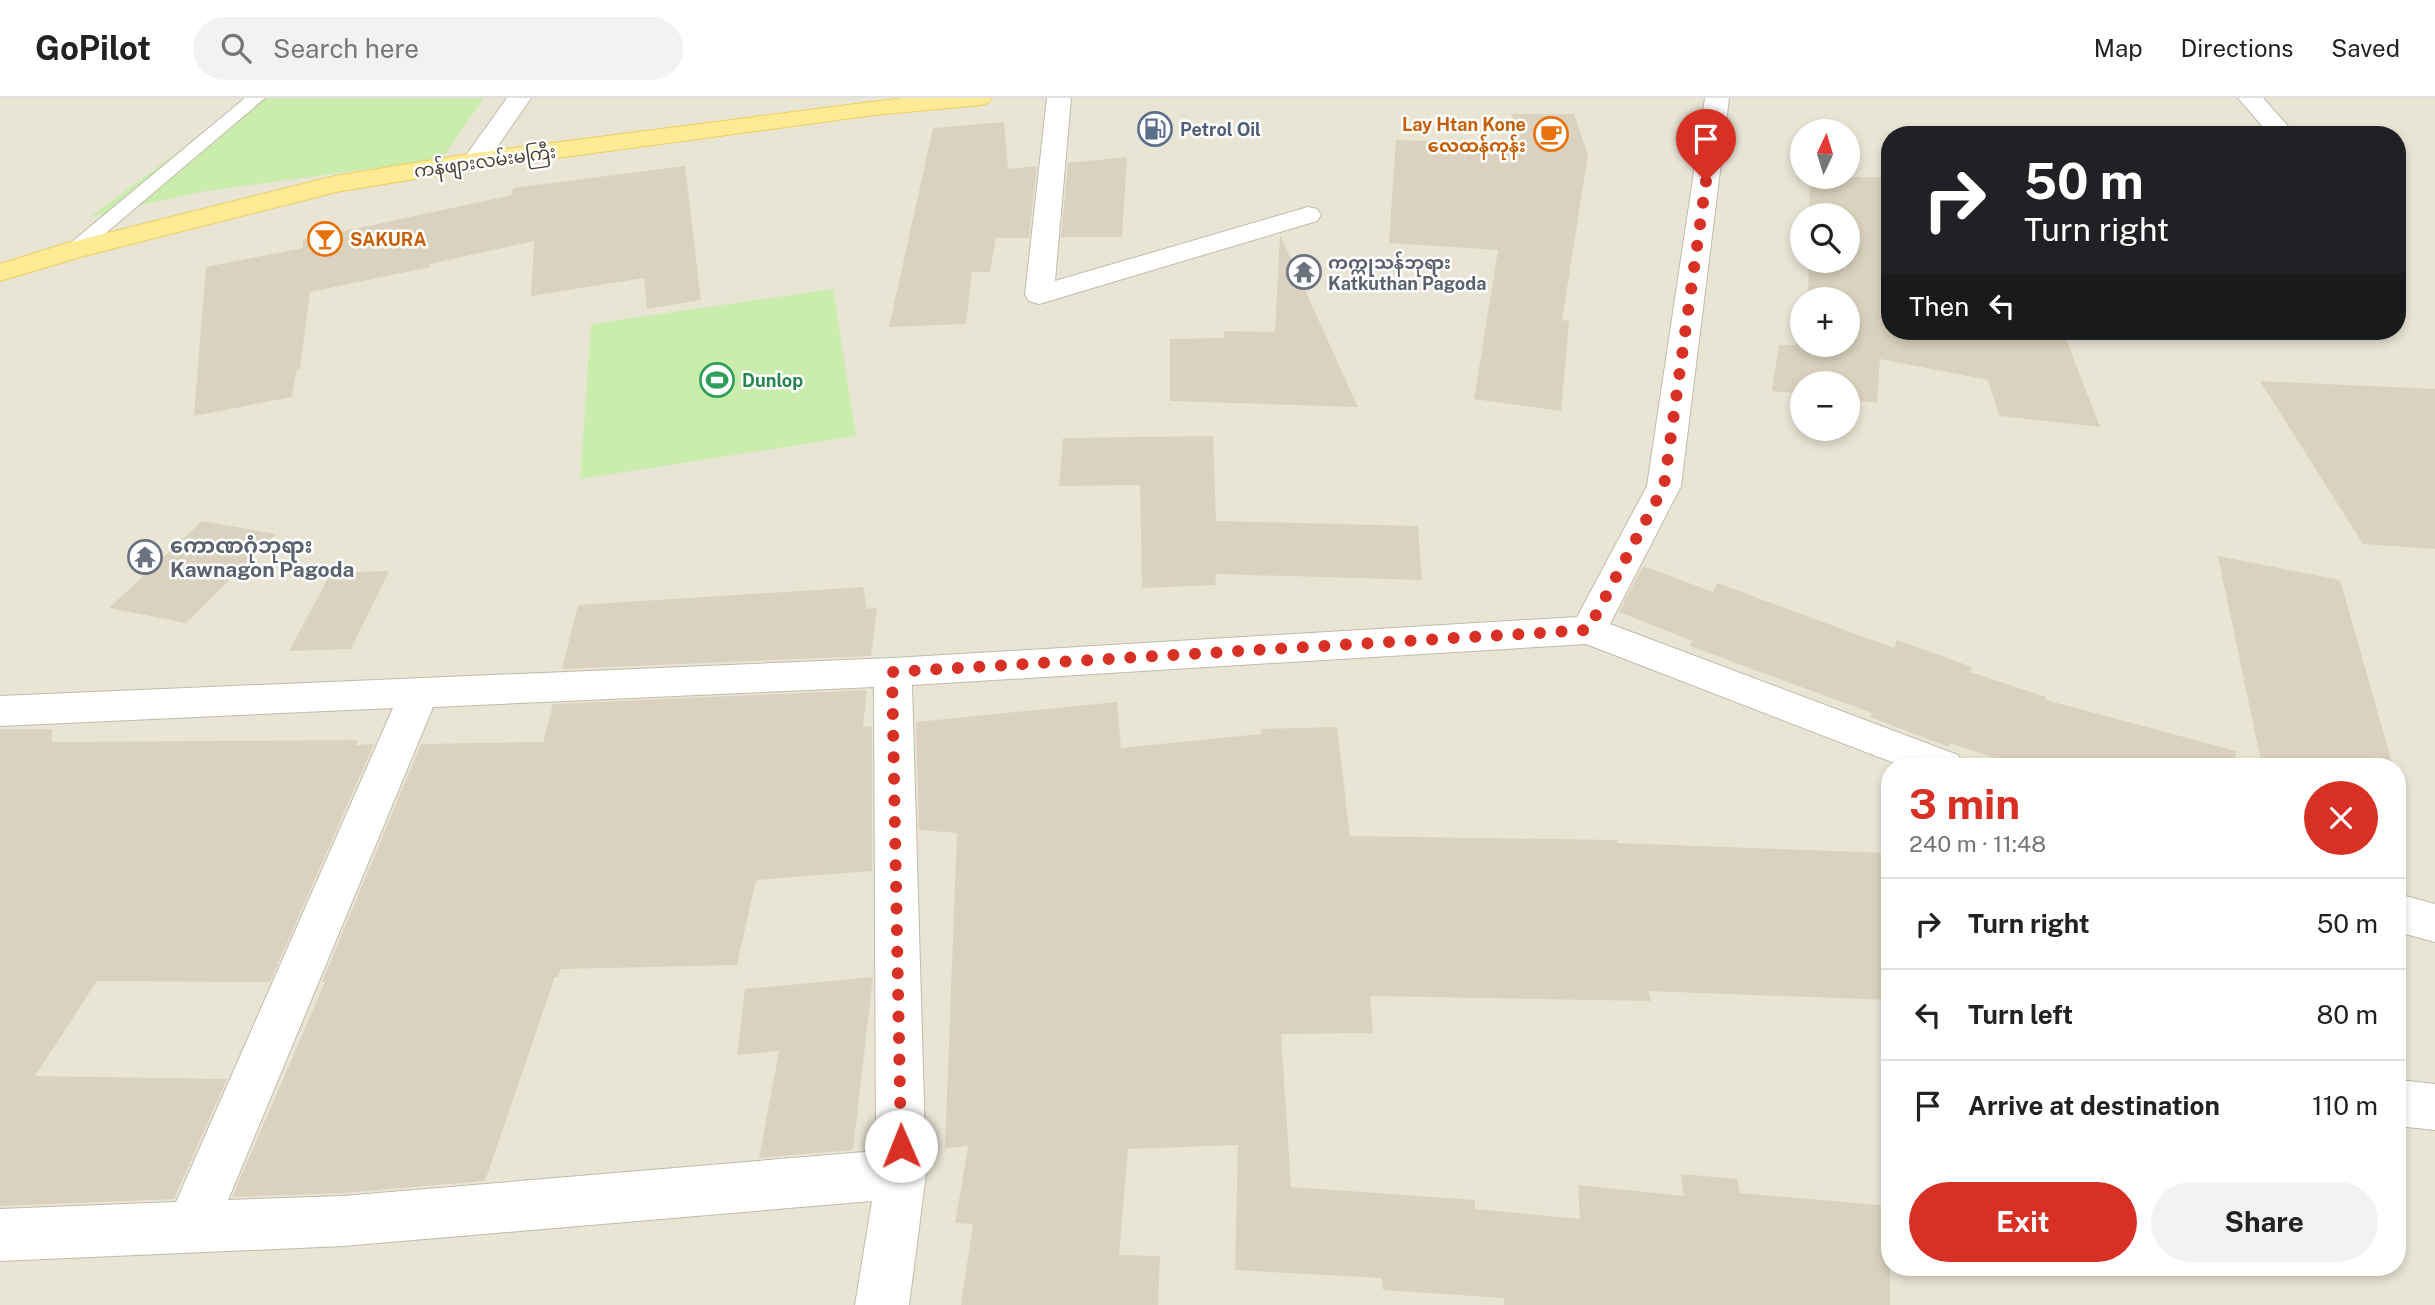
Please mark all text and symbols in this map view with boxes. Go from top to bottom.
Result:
search box [193,17,683,80]
text: GoPilot [35,29,151,67]
icon: search [217,29,255,67]
text: Search here [273,33,419,64]
text: Map [2094,34,2143,62]
text: Directions [2181,34,2293,62]
text: Saved [2331,34,2400,62]
pin [1676,109,1736,181]
fuel station icon: Petrol Oil [1136,110,1174,148]
place label: Lay Htan Kone လေထန်ကုန်း [1402,114,1526,160]
cafe icon: Lay Htan Kone လေထန်ကုန်း [1532,115,1570,153]
place label: Petrol Oil [1180,119,1261,140]
north arrow [1790,119,1860,189]
map controls [1790,119,1860,441]
icon: arrive [1687,120,1725,158]
street label: ကန်ဖျားလမ်းမကြီး [412,138,558,186]
text: 50 m [2024,152,2144,210]
icon: right [1909,154,2000,245]
button: search [1790,203,1860,273]
text: Turn right [2024,211,2169,248]
bar icon: SAKURA [306,220,344,258]
place label: SAKURA [350,229,427,250]
place label: ကက္ကုသန်ဘုရား Katkuthan Pagoda [1328,251,1486,294]
temple icon: ကက္ကုသန်ဘုရား Katkuthan Pagoda [1285,253,1323,291]
button: + [1790,287,1860,357]
icon: left [1983,287,2021,325]
text: Then [1909,291,1969,322]
sports icon: Dunlop [698,361,736,399]
place label: Dunlop [742,370,803,391]
button: − [1790,371,1860,441]
place label: ကောဏဂုံဘုရား Kawnagon Pagoda [170,533,354,582]
temple icon: ကောဏဂုံဘုရား Kawnagon Pagoda [126,538,164,576]
text: 3 min [1909,779,2020,828]
button: close [2304,781,2378,855]
text: 240 m · 11:48 [1909,830,2046,857]
icon: right [1909,905,1947,943]
text: Turn right [1968,908,2090,939]
text: 50 m [2317,908,2378,939]
icon: left [1909,996,1947,1034]
text: Turn left [1968,999,2073,1030]
text: 80 m [2317,999,2378,1030]
icon: arrive [1909,1087,1947,1125]
text: Arrive at destination [1968,1090,2220,1121]
text: 110 m [2312,1090,2378,1121]
position arrow [864,1109,938,1183]
button: Exit [1909,1182,2137,1262]
button: Share [2151,1182,2378,1262]

